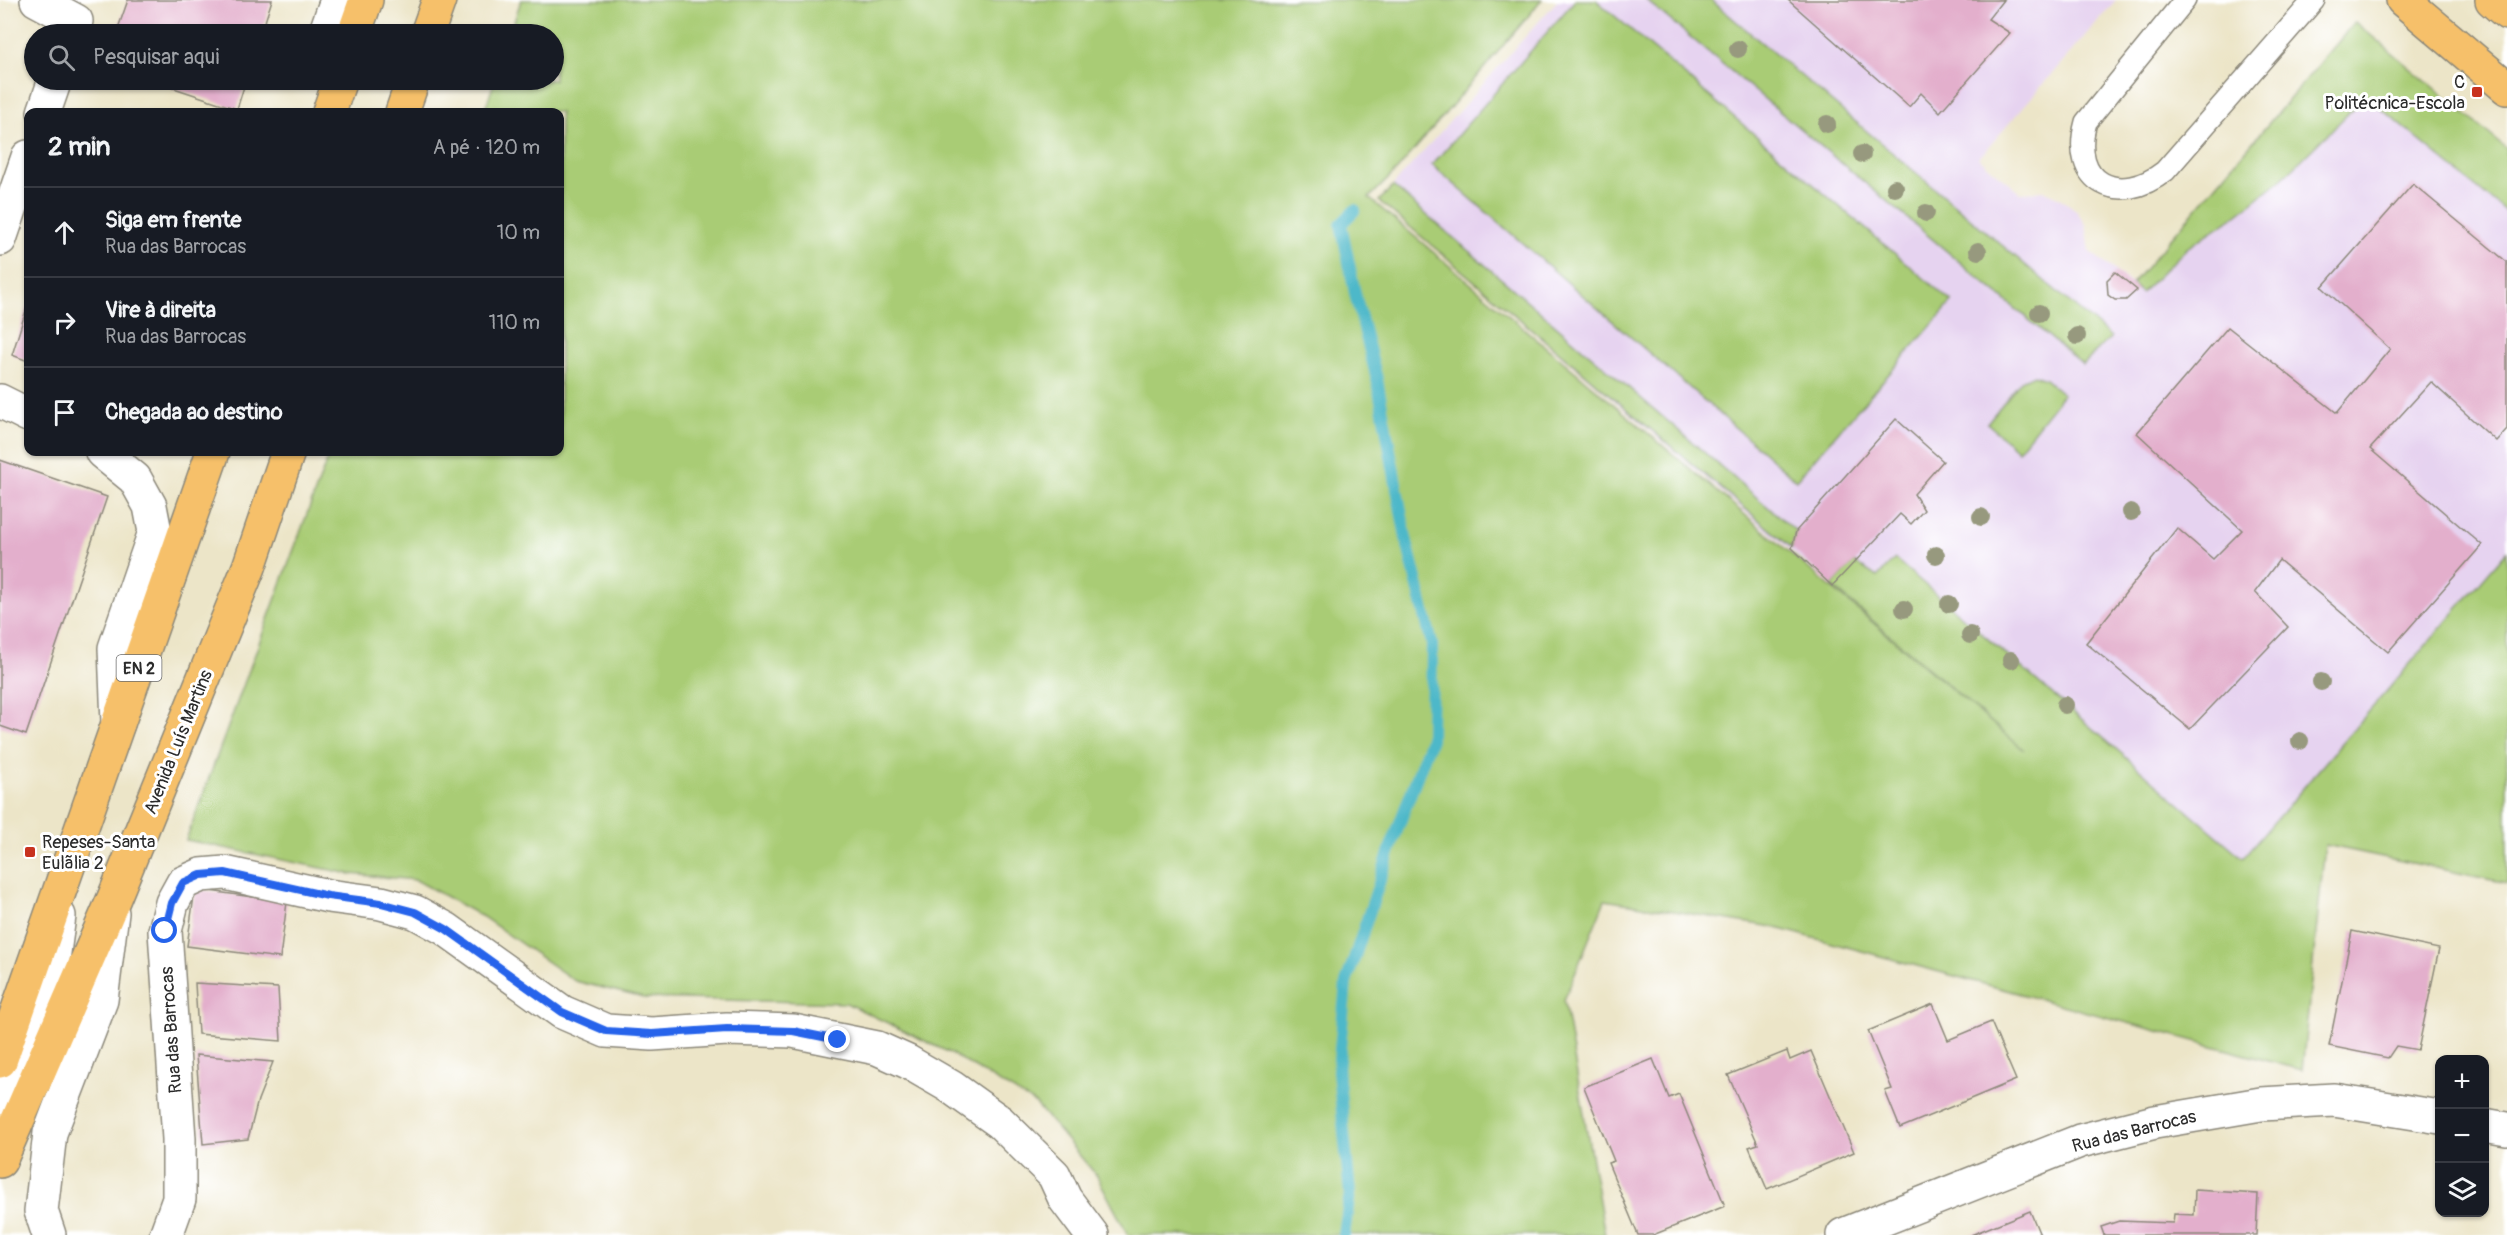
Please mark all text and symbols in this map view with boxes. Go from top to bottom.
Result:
search box [24,24,564,90]
icon: search [45,41,78,74]
text: Pesquisar aqui [93,43,219,71]
place label: C Politécnica-Escola [2324,71,2465,115]
marker: C Politécnica-Escola [2470,85,2484,99]
text: 2 min [48,131,110,163]
text: A pé · 120 m [433,135,540,160]
text: Siga em frente [105,206,241,234]
icon: ahead [48,216,81,249]
text: 10 m [496,220,540,245]
text: Rua das Barrocas [105,234,246,259]
text: Vire à direita [105,296,216,324]
icon: right [48,306,81,339]
text: 110 m [489,310,540,335]
text: Rua das Barrocas [105,324,246,349]
icon: arrive [48,396,81,429]
text: Chegada ao destino [105,398,283,426]
road number: EN 2 [116,655,162,681]
street label: Avenida Luís Martins [139,667,218,818]
place label: Repeses-Santa Eulãlia 2 [42,831,155,875]
marker: Repeses-Santa Eulãlia 2 [23,845,37,859]
route start [151,917,177,943]
street label: Rua das Barrocas [156,966,187,1094]
route end [824,1026,850,1052]
map controls [2435,1055,2489,1217]
button: + [2435,1055,2489,1109]
street label: Rua das Barrocas [2070,1105,2199,1158]
button: − [2435,1109,2489,1163]
button: layers [2435,1163,2489,1217]

